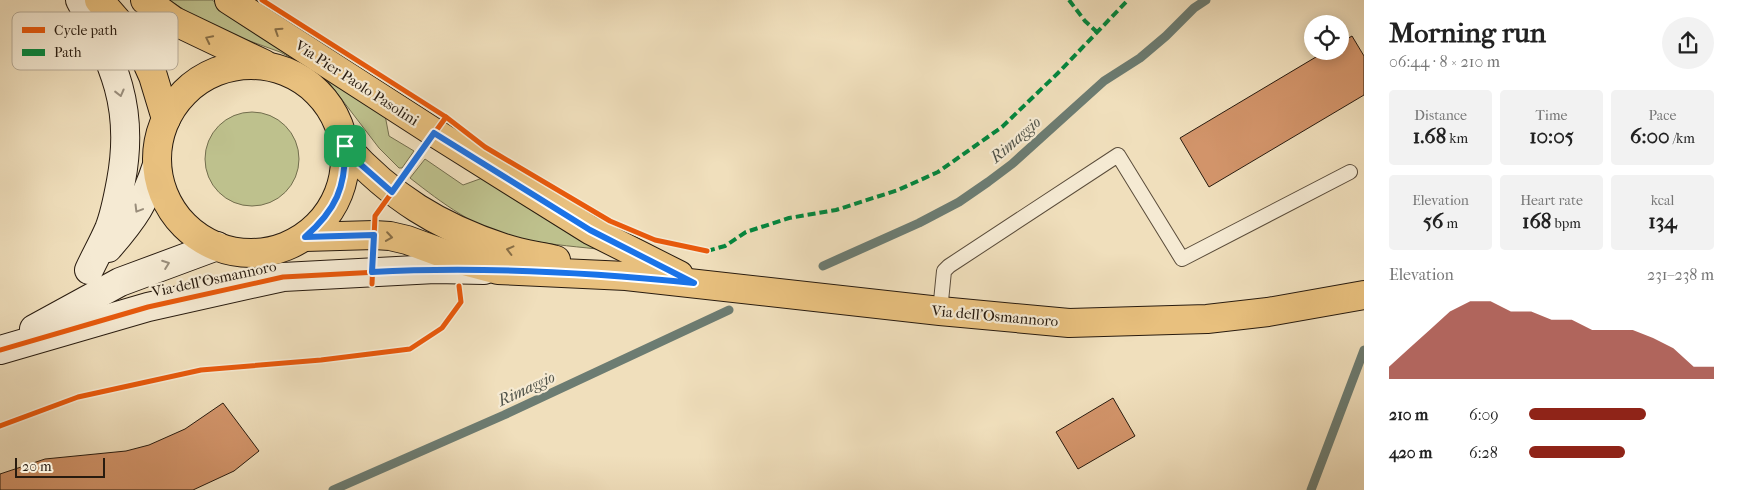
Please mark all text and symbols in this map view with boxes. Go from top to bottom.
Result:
legend [12,12,178,70]
map controls [1304,15,1349,60]
button: locate [1304,15,1349,60]
text: Morning run [1389,16,1546,49]
button: share [1662,17,1714,69]
text: Cycle path [54,22,118,39]
one-way arrow [274,28,283,38]
one-way arrow [205,35,214,45]
street label: Via Pier Paolo Pasolini [291,36,423,130]
text: Path [54,44,82,61]
text: 06:44 · 8 × 210 m [1389,52,1500,71]
one-way arrow [114,88,125,97]
text: Distance [1414,107,1467,124]
text: Time [1536,107,1567,124]
text: Pace [1649,107,1676,124]
water label: Rimaggio [985,112,1045,167]
text: 1.68 [1413,124,1446,148]
text: 10:05 [1529,124,1574,148]
text: 6:00 [1630,124,1670,148]
pin [324,125,366,167]
text: km [1446,130,1468,147]
text: /km [1670,130,1695,147]
icon: arrive [331,132,359,160]
text: Elevation [1412,192,1469,209]
text: Heart rate [1520,192,1583,209]
text: kcal [1651,192,1674,209]
one-way arrow [135,204,145,213]
text: 56 [1423,209,1443,233]
text: 168 [1522,209,1551,233]
text: 134 [1648,209,1677,233]
text: m [1443,215,1458,232]
text: bpm [1551,215,1581,232]
one-way arrow [384,231,393,241]
one-way arrow [507,245,515,255]
street label: Via dell'Osmannoro [149,257,278,301]
one-way arrow [161,260,170,270]
text: Elevation [1389,265,1454,284]
text: 231–238 m [1647,265,1714,284]
street label: Via dell'Osmannoro [930,301,1059,331]
water label: Rimaggio [494,367,558,410]
text: 210 m [1389,405,1428,424]
text: 6:09 [1469,405,1499,424]
text: 420 m [1389,443,1432,462]
text: 6:28 [1469,443,1498,462]
scale bar [15,455,105,478]
text: 20 m [22,458,52,475]

